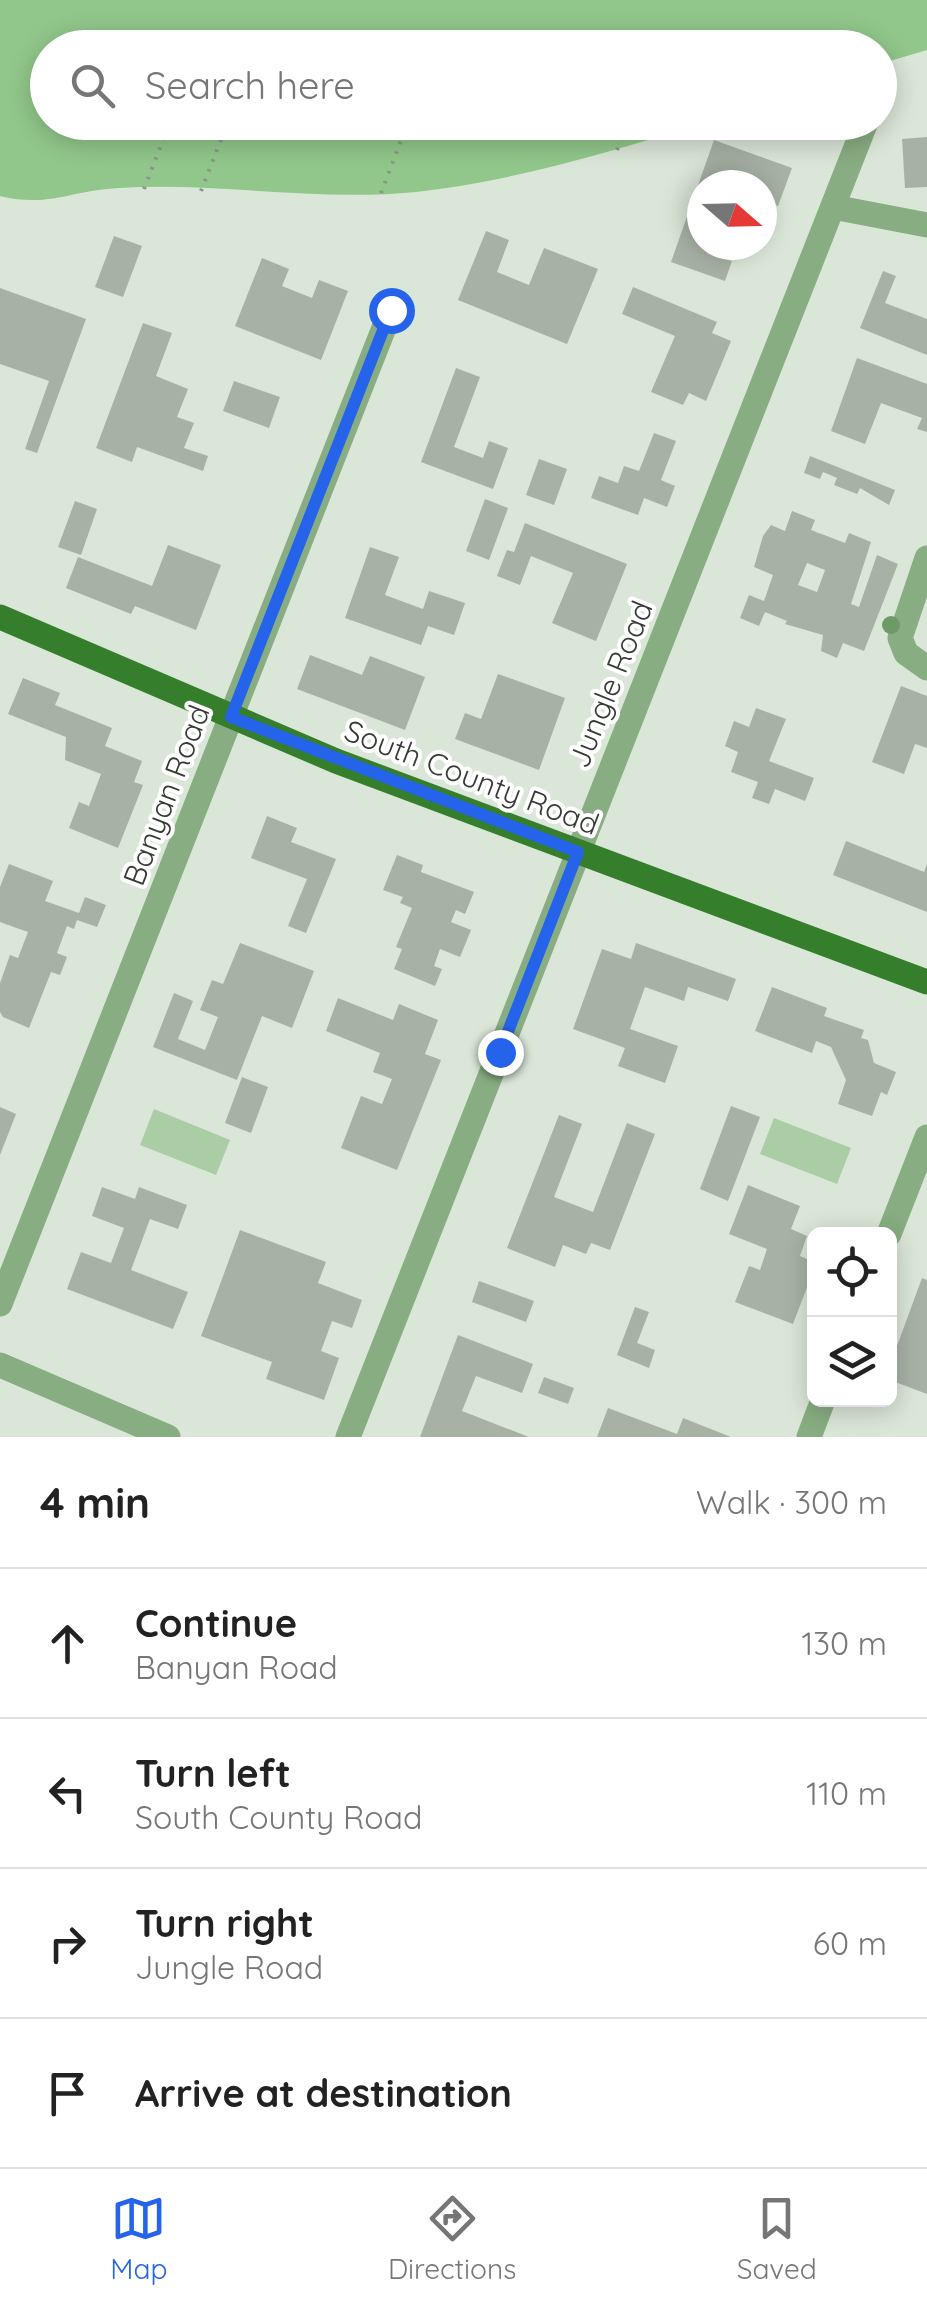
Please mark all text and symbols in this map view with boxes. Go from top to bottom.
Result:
search box [30,30,897,140]
icon: search [65,58,120,113]
text: Search here [145,61,355,109]
north arrow [687,170,777,260]
route start [369,288,415,334]
street label: Jungle Road [559,595,661,773]
street label: Banyan Road [114,699,218,891]
street label: South County Road [339,711,605,843]
route end [478,1030,524,1076]
map controls [807,1227,897,1407]
button: locate [807,1227,897,1317]
button: layers [807,1317,897,1407]
text: 4 min [40,1476,150,1529]
text: Walk · 300 m [696,1482,887,1522]
text: Continue [135,1599,297,1647]
icon: ahead [40,1616,95,1671]
text: 130 m [801,1623,887,1663]
text: Banyan Road [135,1647,338,1687]
text: Turn left [135,1749,291,1797]
icon: left [40,1766,95,1821]
text: 110 m [806,1773,887,1813]
text: South County Road [135,1797,422,1837]
text: Turn right [135,1899,314,1947]
icon: right [40,1916,95,1971]
text: 60 m [813,1923,887,1963]
text: Jungle Road [135,1947,323,1987]
icon: arrive [40,2066,95,2121]
text: Arrive at destination [135,2069,512,2117]
tab: Map [110,2191,167,2286]
tab: Directions [388,2191,516,2286]
tab: Saved [737,2191,817,2286]

